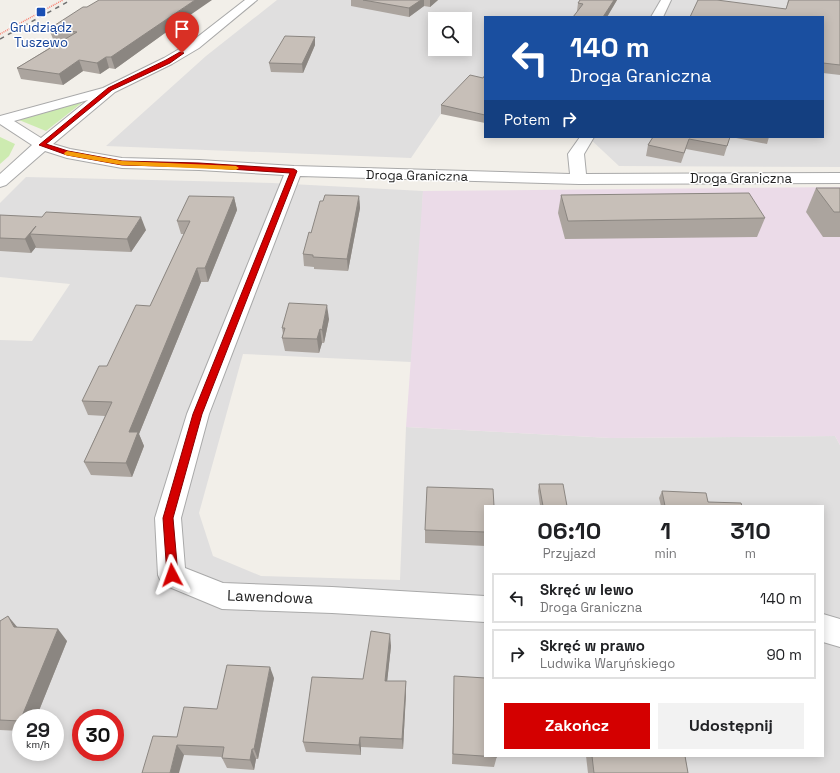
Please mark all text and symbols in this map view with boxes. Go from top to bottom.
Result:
marker: Grudziądz Tuszewo [35,6,47,18]
pin [165,12,199,53]
map controls [428,12,472,56]
button: search [428,12,472,56]
icon: arrive [171,18,193,40]
place label: Grudziądz Tuszewo [10,19,72,51]
text: 140 m [570,29,650,65]
icon: left [504,32,556,84]
text: Droga Graniczna [570,64,711,87]
icon: right [558,108,580,130]
text: Potem [504,110,550,129]
street label: Droga Graniczna [366,166,469,185]
street label: Droga Graniczna [690,170,793,187]
text: 06:10 [537,515,601,546]
text: 1 [660,515,671,546]
text: 310 [730,515,771,546]
text: Przyjazd [543,545,596,562]
text: min [655,545,677,562]
text: m [745,545,756,562]
position arrow [151,554,193,596]
text: Skręć w lewo [540,580,634,599]
street label: Lawendowa [227,586,314,608]
icon: left [506,587,528,609]
text: 140 m [760,589,802,608]
text: Droga Graniczna [540,599,642,616]
text: Skręć w prawo [540,636,645,655]
icon: right [506,643,528,665]
text: 90 m [766,645,802,664]
text: Ludwika Waryńskiego [540,655,675,672]
button: Zakończ [504,703,650,749]
button: Udostępnij [658,703,804,749]
speed limit sign: 30 [72,709,124,761]
text: 29 [26,717,50,743]
text: km/h [26,738,50,751]

